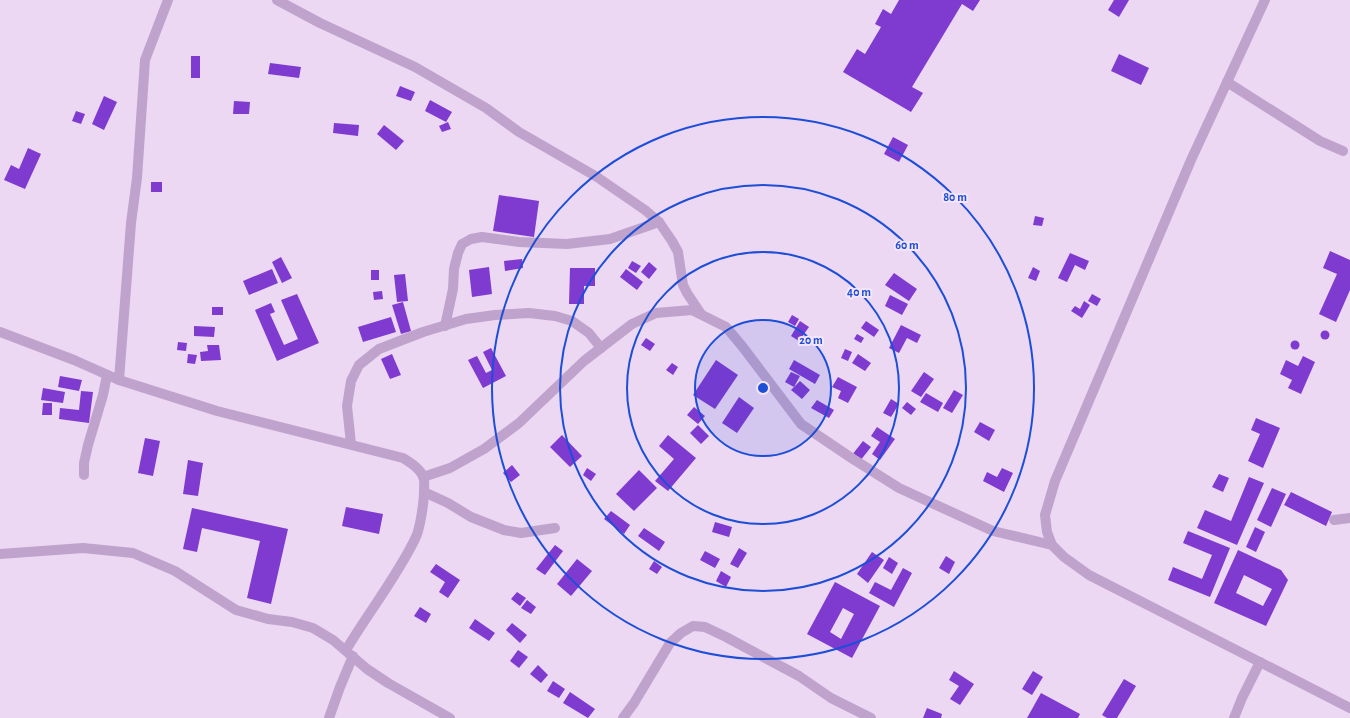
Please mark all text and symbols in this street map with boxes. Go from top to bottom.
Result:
text: 80 m [943,191,967,203]
text: 60 m [895,239,919,251]
text: 40 m [847,286,871,298]
text: 20 m [799,334,823,346]
centre of rings [756,381,770,395]

